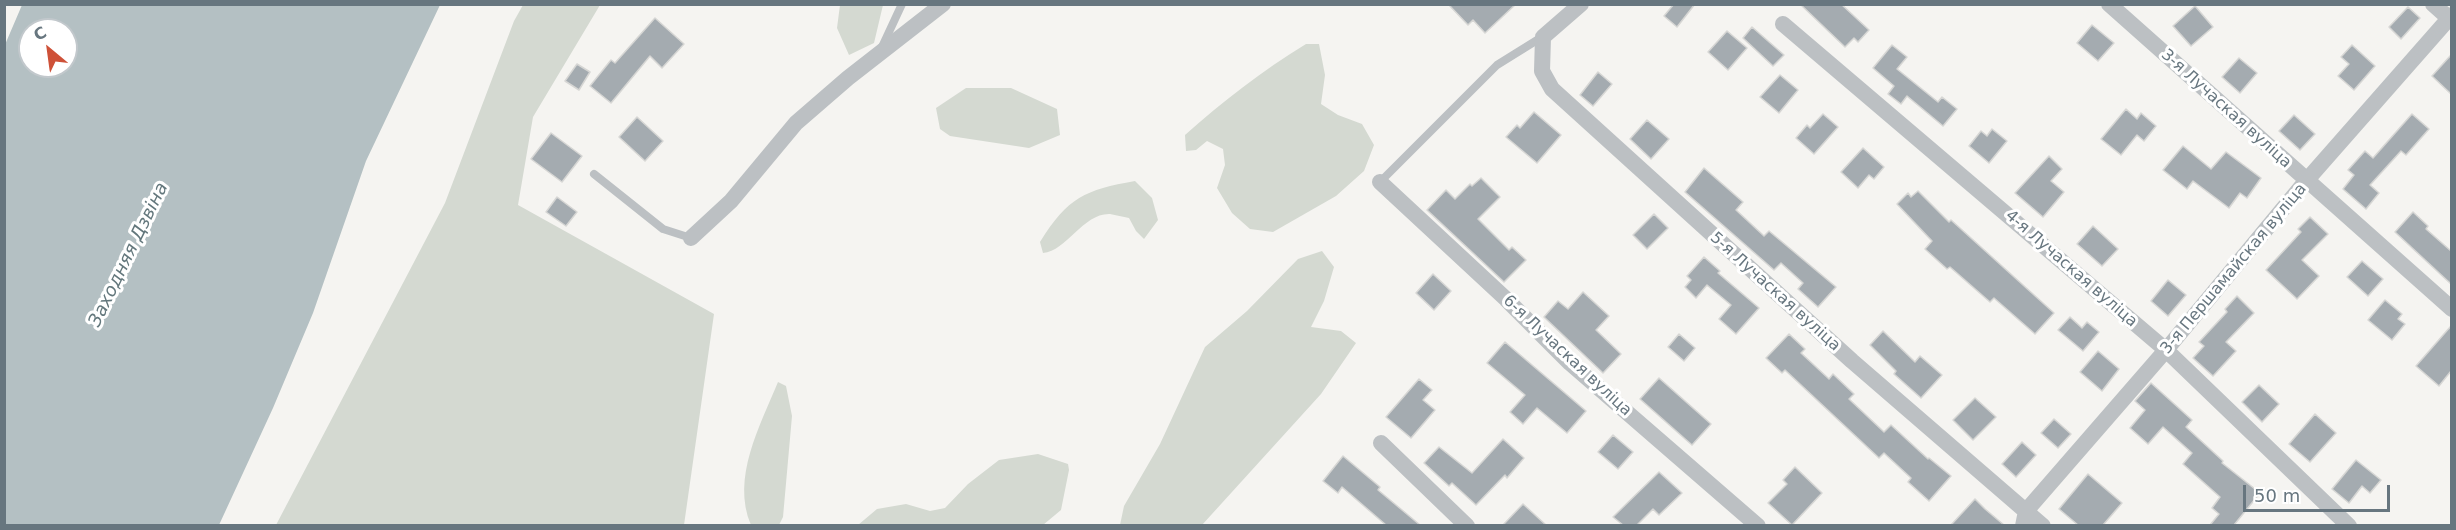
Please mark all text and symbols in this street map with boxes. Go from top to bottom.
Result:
north arrow [18,18,78,78]
text: С [30,22,50,45]
street label: 3-я Лучаская вуліца [2157,45,2295,173]
water label: Заходняя Дзвіна [85,179,173,331]
street label: 3-я Першамайская вуліца [2157,180,2311,358]
street label: 4-я Лучаская вуліца [2001,206,2141,332]
street label: 5-я Лучаская вуліца [1706,228,1844,356]
street label: 6-я Лучаская вуліца [1499,291,1635,421]
scale bar [2246,473,2393,511]
text: 50 m [2254,485,2300,506]

